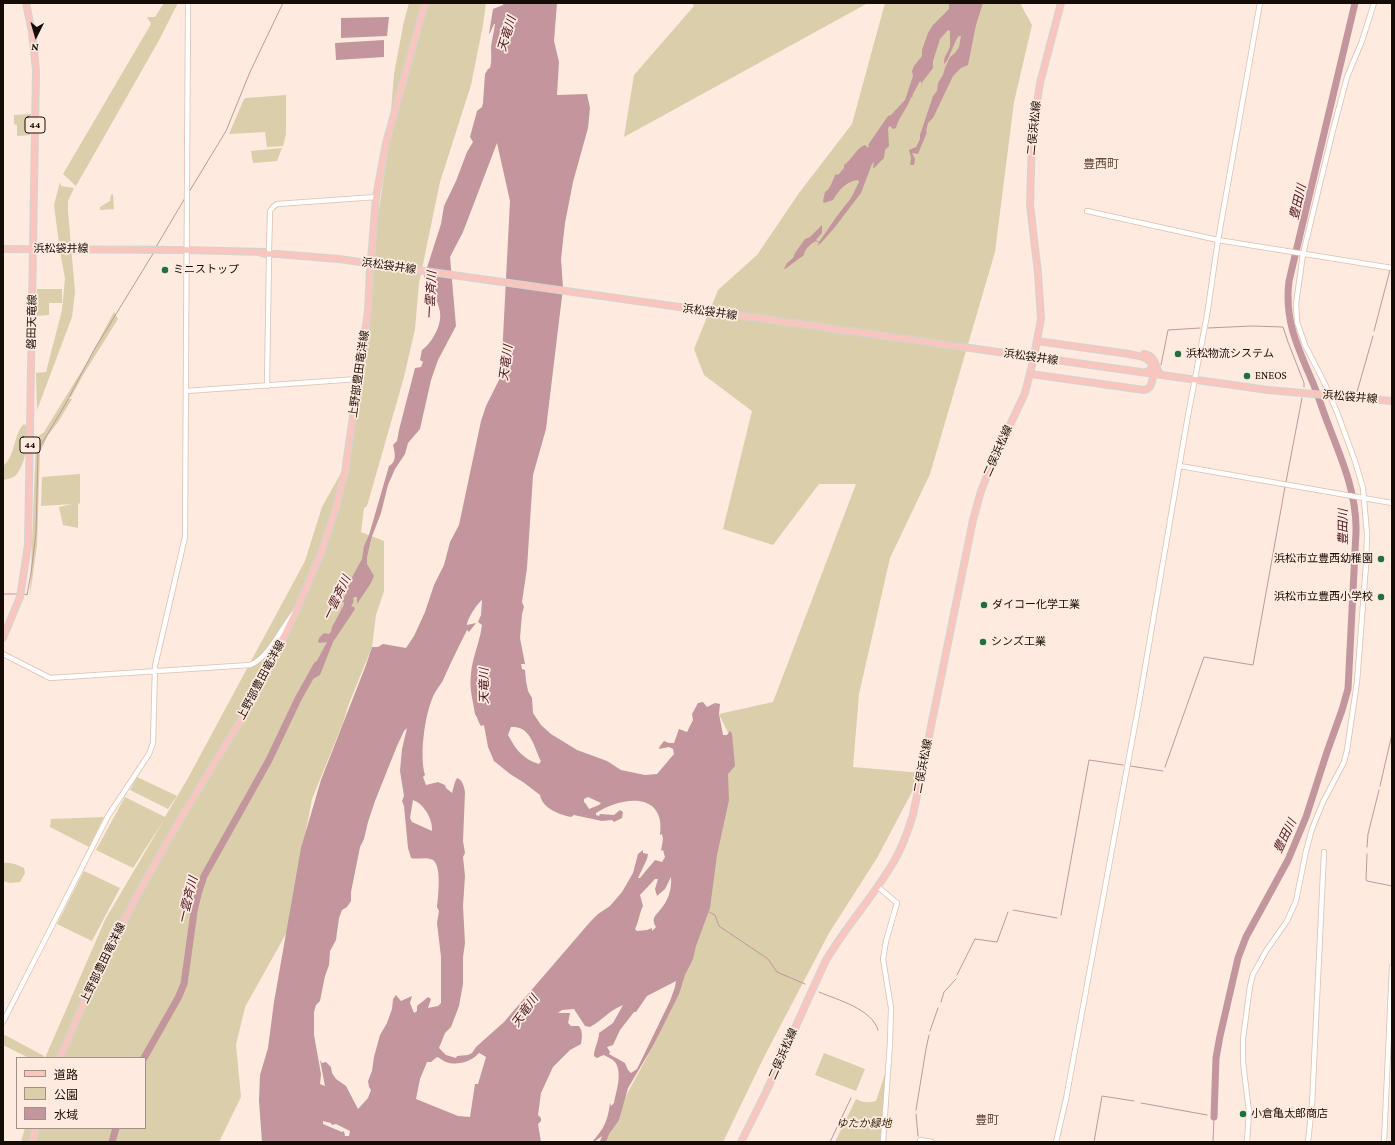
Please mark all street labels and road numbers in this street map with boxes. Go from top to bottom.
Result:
street label: 二俣浜松線 [1025,100,1043,156]
road number: 44 [25,117,45,133]
street label: 浜松袋井線 [34,242,88,256]
street label: 浜松袋井線 [361,256,417,276]
street label: 磐田天竜線 [25,294,39,350]
street label: 浜松袋井線 [682,302,738,322]
street label: 上野部豊田竜洋線 [346,330,372,418]
street label: 浜松袋井線 [1003,347,1059,367]
street label: 浜松袋井線 [1322,388,1378,406]
street label: 二俣浜松線 [981,423,1015,479]
road number: 44 [20,437,40,453]
street label: 上野部豊田竜洋線 [235,638,287,722]
street label: 二俣浜松線 [911,738,935,794]
street label: 上野部豊田竜洋線 [78,921,128,1005]
street label: 二俣浜松線 [766,1026,800,1082]

